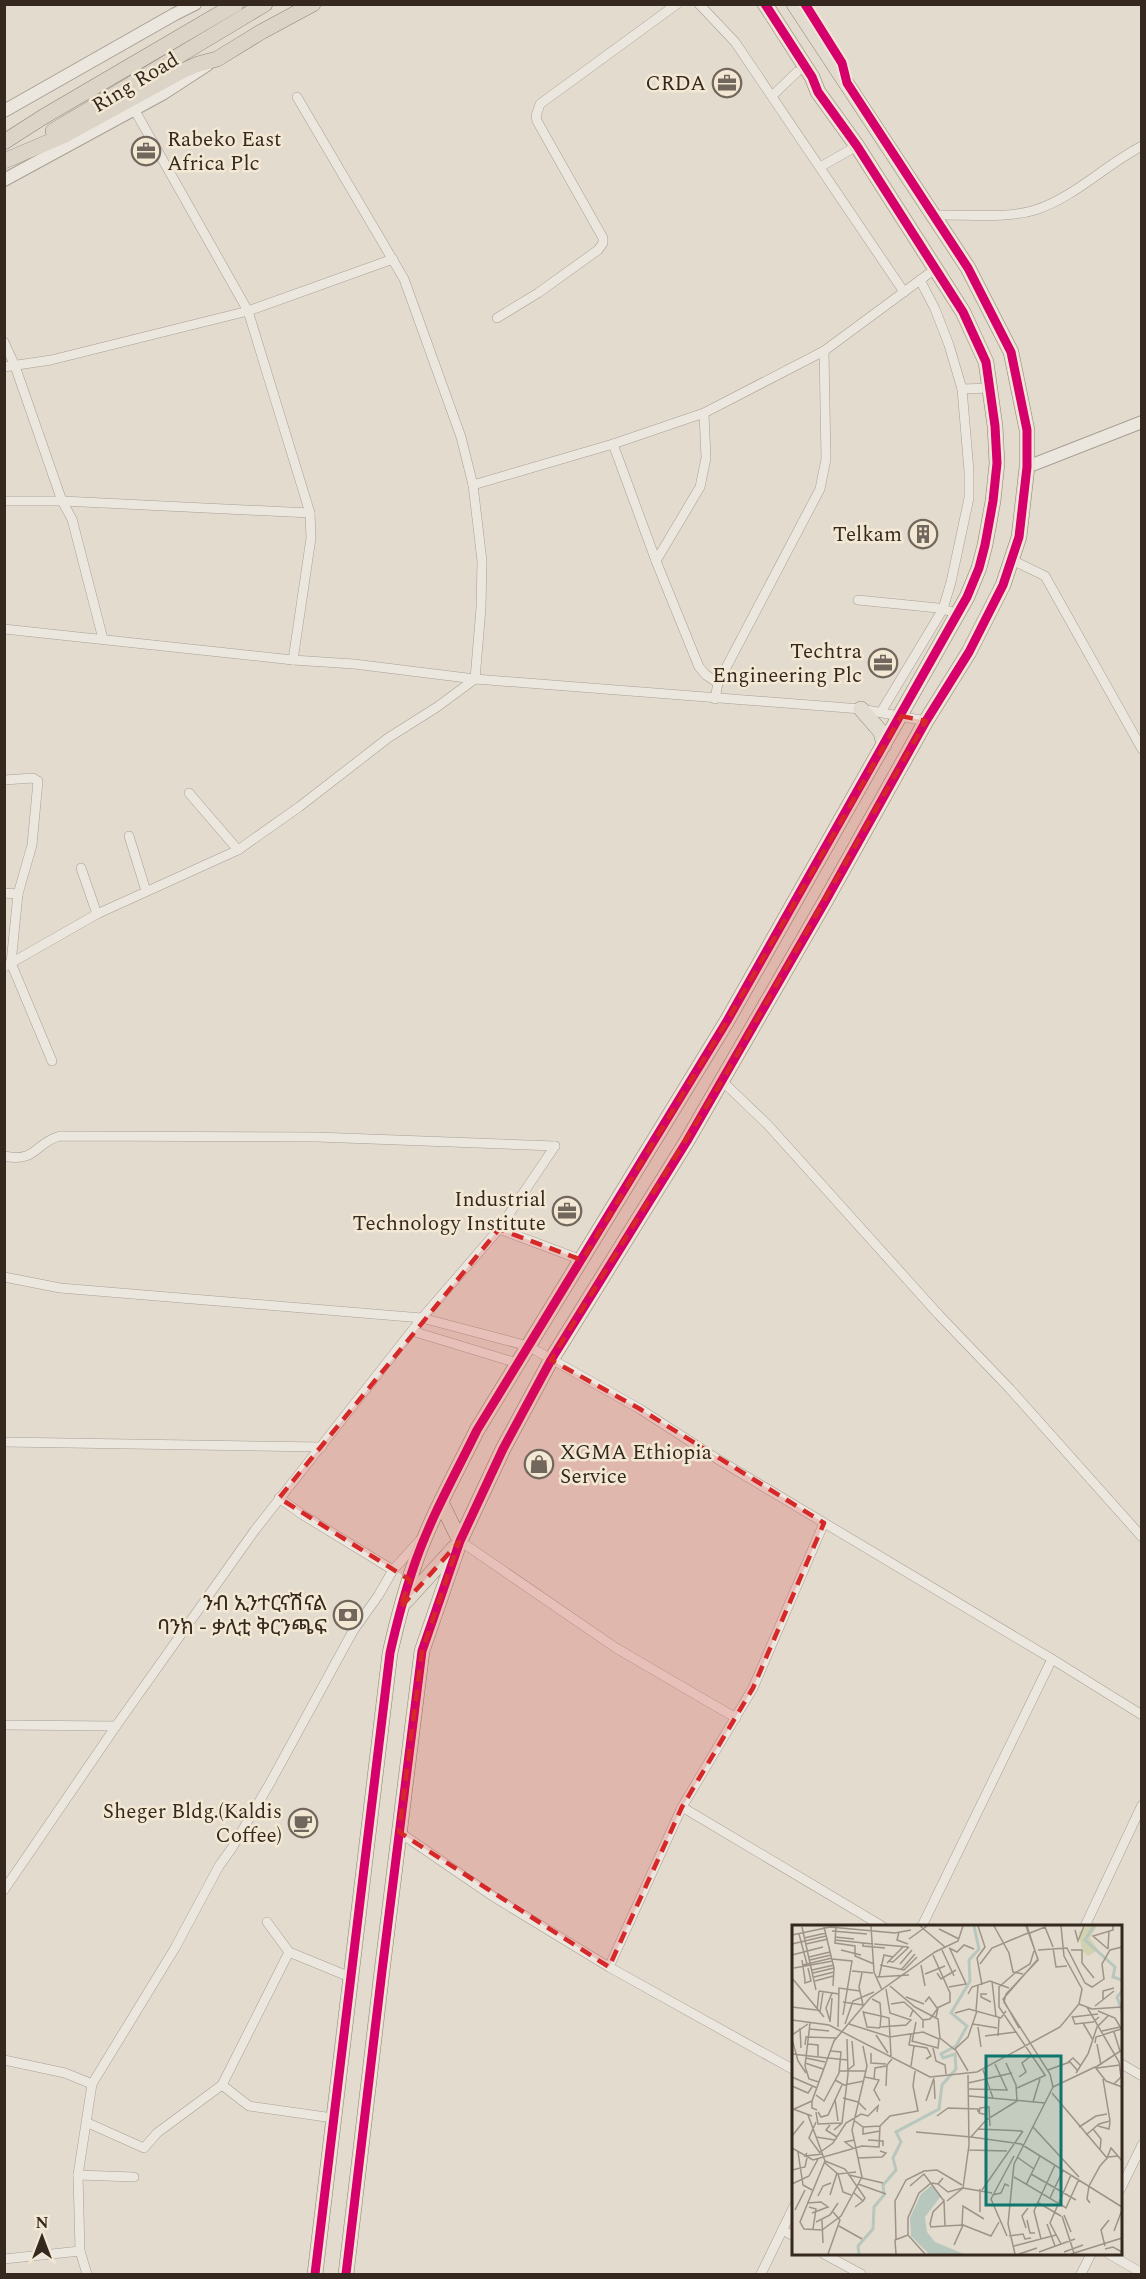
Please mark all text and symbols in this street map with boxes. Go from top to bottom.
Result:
street label: Ring Road [86,44,185,121]
office icon: CRDA [711,67,743,99]
place label: CRDA [645,68,706,100]
place label: Rabeko East Africa Plc [167,124,281,180]
office icon: Rabeko East Africa Plc [130,135,162,167]
building icon: Telkam [907,518,939,550]
place label: Telkam [833,519,902,551]
place label: Techtra Engineering Plc [712,636,863,692]
office icon: Techtra Engineering Plc [867,647,899,679]
place label: Industrial Technology Institute [352,1184,546,1240]
office icon: Industrial Technology Institute [551,1195,583,1227]
place label: XGMA Ethiopia Service [560,1437,713,1493]
shop icon: XGMA Ethiopia Service [523,1448,555,1480]
place label: ንብ ኢንተርናሽናል ባንክ - ቃሊቲ ቅርንጫፍ [157,1588,327,1644]
bank icon: ንብ ኢንተርናሽናል ባንክ - ቃሊቲ ቅርንጫፍ [332,1599,364,1631]
place label: Sheger Bldg.(Kaldis Coffee) [103,1796,282,1852]
cafe icon: Sheger Bldg.(Kaldis Coffee) [287,1807,319,1839]
inset map [792,1925,1122,2255]
north arrow [12,2207,72,2267]
text: N [35,2211,49,2235]

